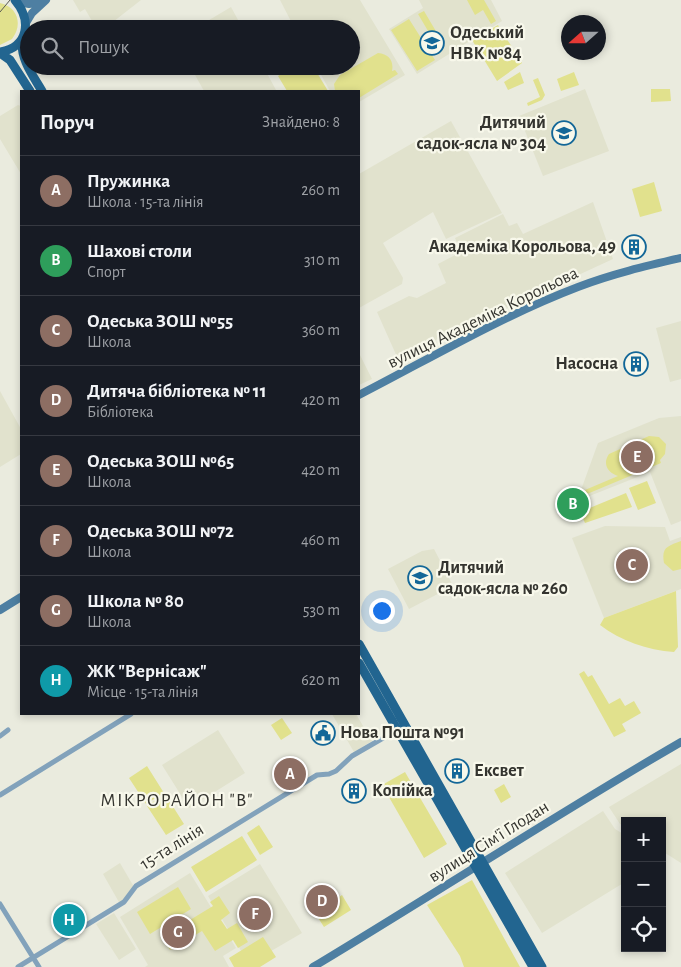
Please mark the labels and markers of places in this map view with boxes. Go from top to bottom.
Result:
place label: Одеський НВК №84 [450,24,524,63]
school or university icon: Одеський НВК №84 [419,30,445,56]
place label: Дитячий садок-ясла № 304 [417,114,546,153]
school or university icon: Дитячий садок-ясла № 304 [551,120,577,146]
building icon: Академіка Корольова, 49 [621,234,647,260]
place label: Академіка Корольова, 49 [429,238,616,256]
building icon: Насосна [623,351,649,377]
place label: Насосна [555,355,618,373]
pin: E [621,438,653,476]
pin: B [557,485,589,523]
pin: C [616,546,648,584]
place label: Дитячий садок-ясла № 260 [438,559,568,598]
school or university icon: Дитячий садок-ясла № 260 [407,565,433,591]
public building icon: Нова Пошта №91 [310,720,336,746]
place label: Нова Пошта №91 [340,724,465,742]
pin: A [274,755,306,793]
building icon: Ексвет [444,758,470,784]
place label: Ексвет [474,762,525,780]
building icon: Копійка [341,778,367,804]
place label: Копійка [372,782,433,800]
pin: D [306,882,338,920]
pin: F [239,895,271,933]
pin: H [53,901,85,939]
pin: G [162,913,194,951]

